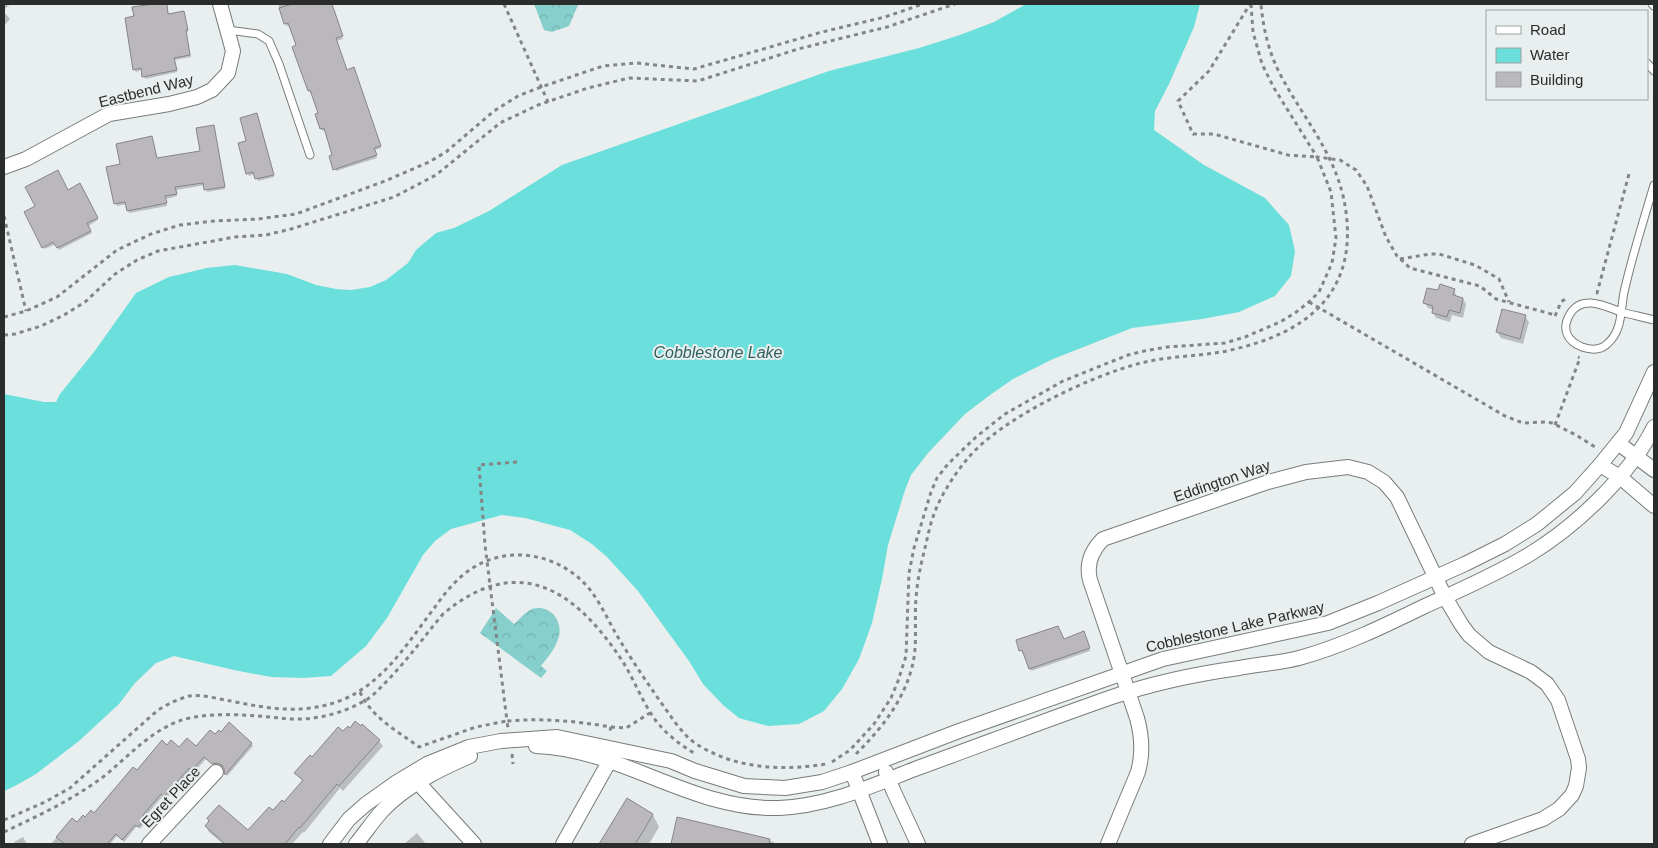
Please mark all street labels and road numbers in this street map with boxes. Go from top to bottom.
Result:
street label: Eastbend Way [97,70,195,110]
street label: Eddington Way [1171,456,1273,505]
street label: Cobblestone Lake Parkway [1144,598,1326,655]
street label: Egret Place [138,763,203,831]

